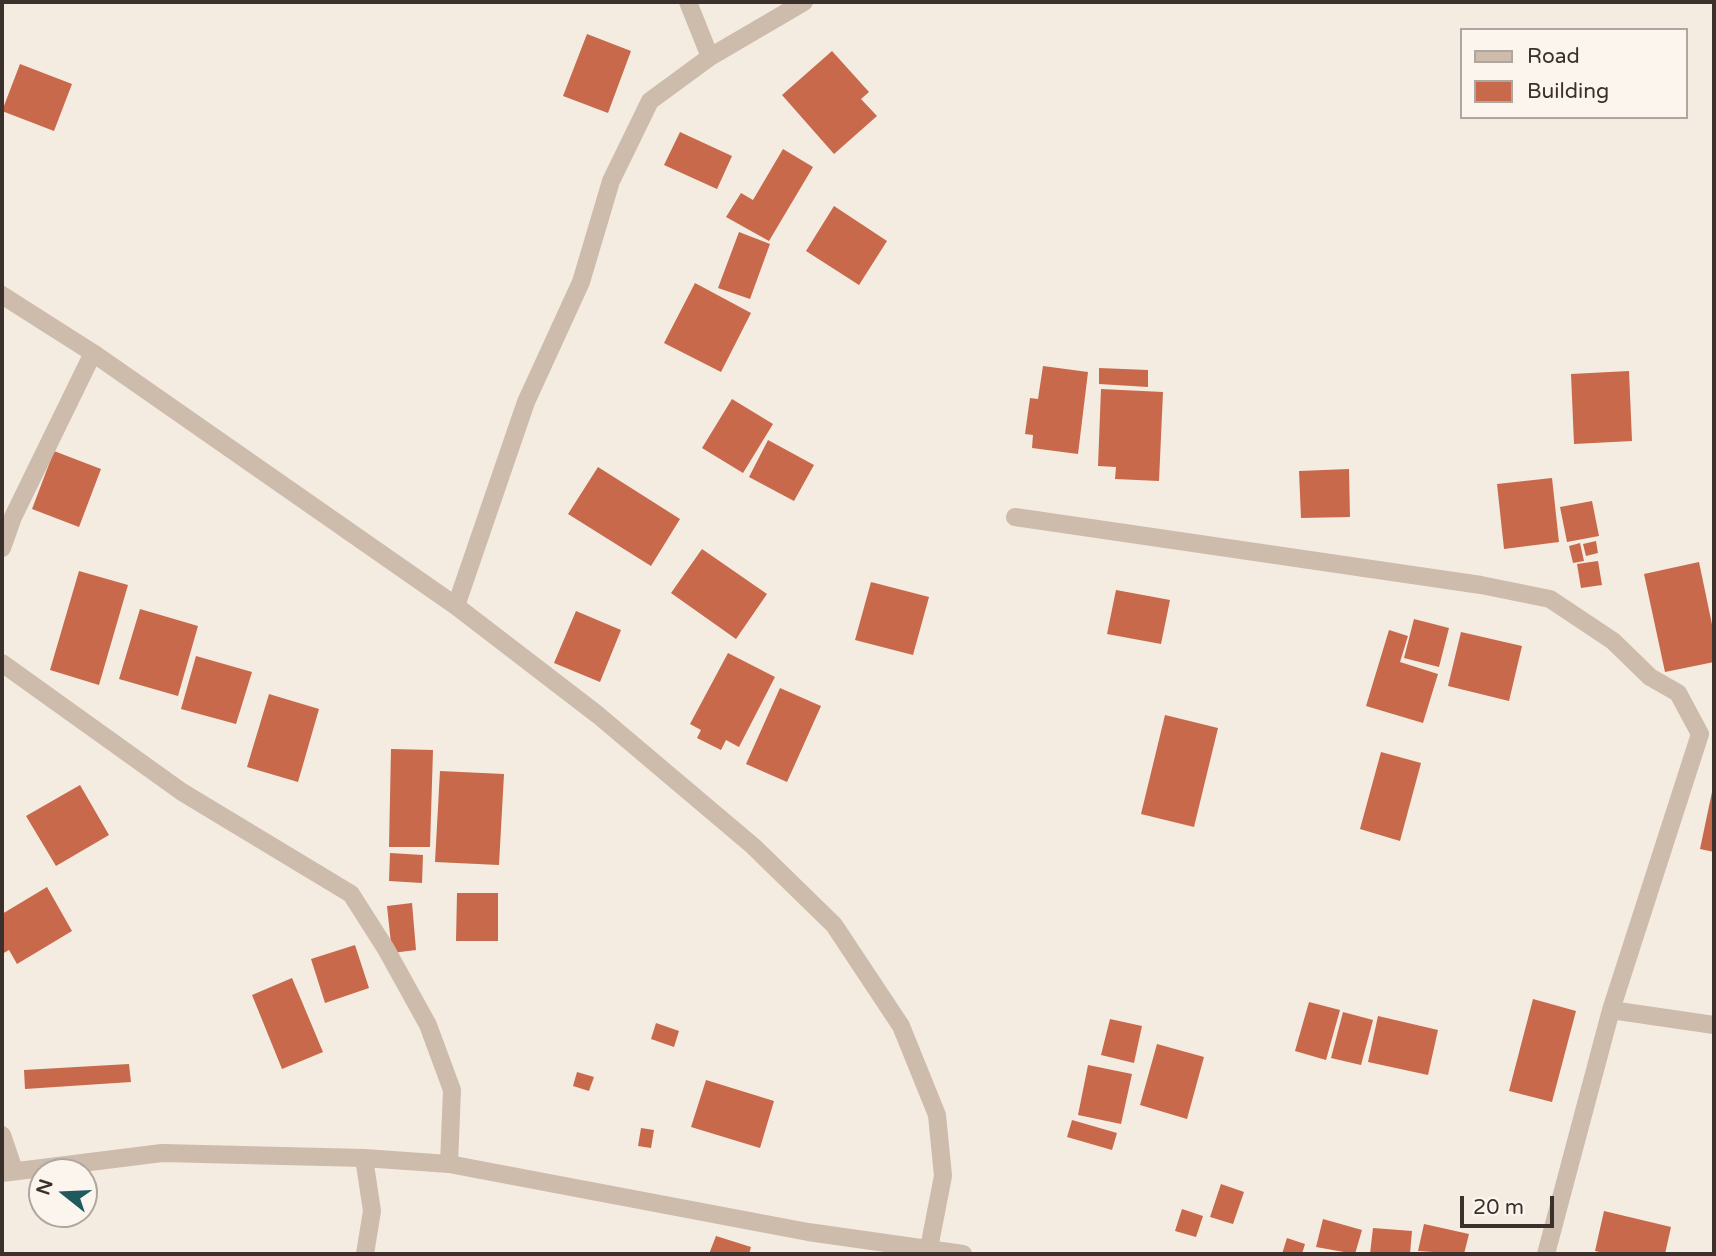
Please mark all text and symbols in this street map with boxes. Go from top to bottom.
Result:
legend [1460,28,1688,119]
text: Road [1527,44,1580,69]
text: Building [1527,79,1609,104]
north arrow [28,1158,98,1228]
text: N [32,1176,58,1198]
scale bar [1464,1182,1558,1226]
text: 20 m [1473,1195,1524,1220]

